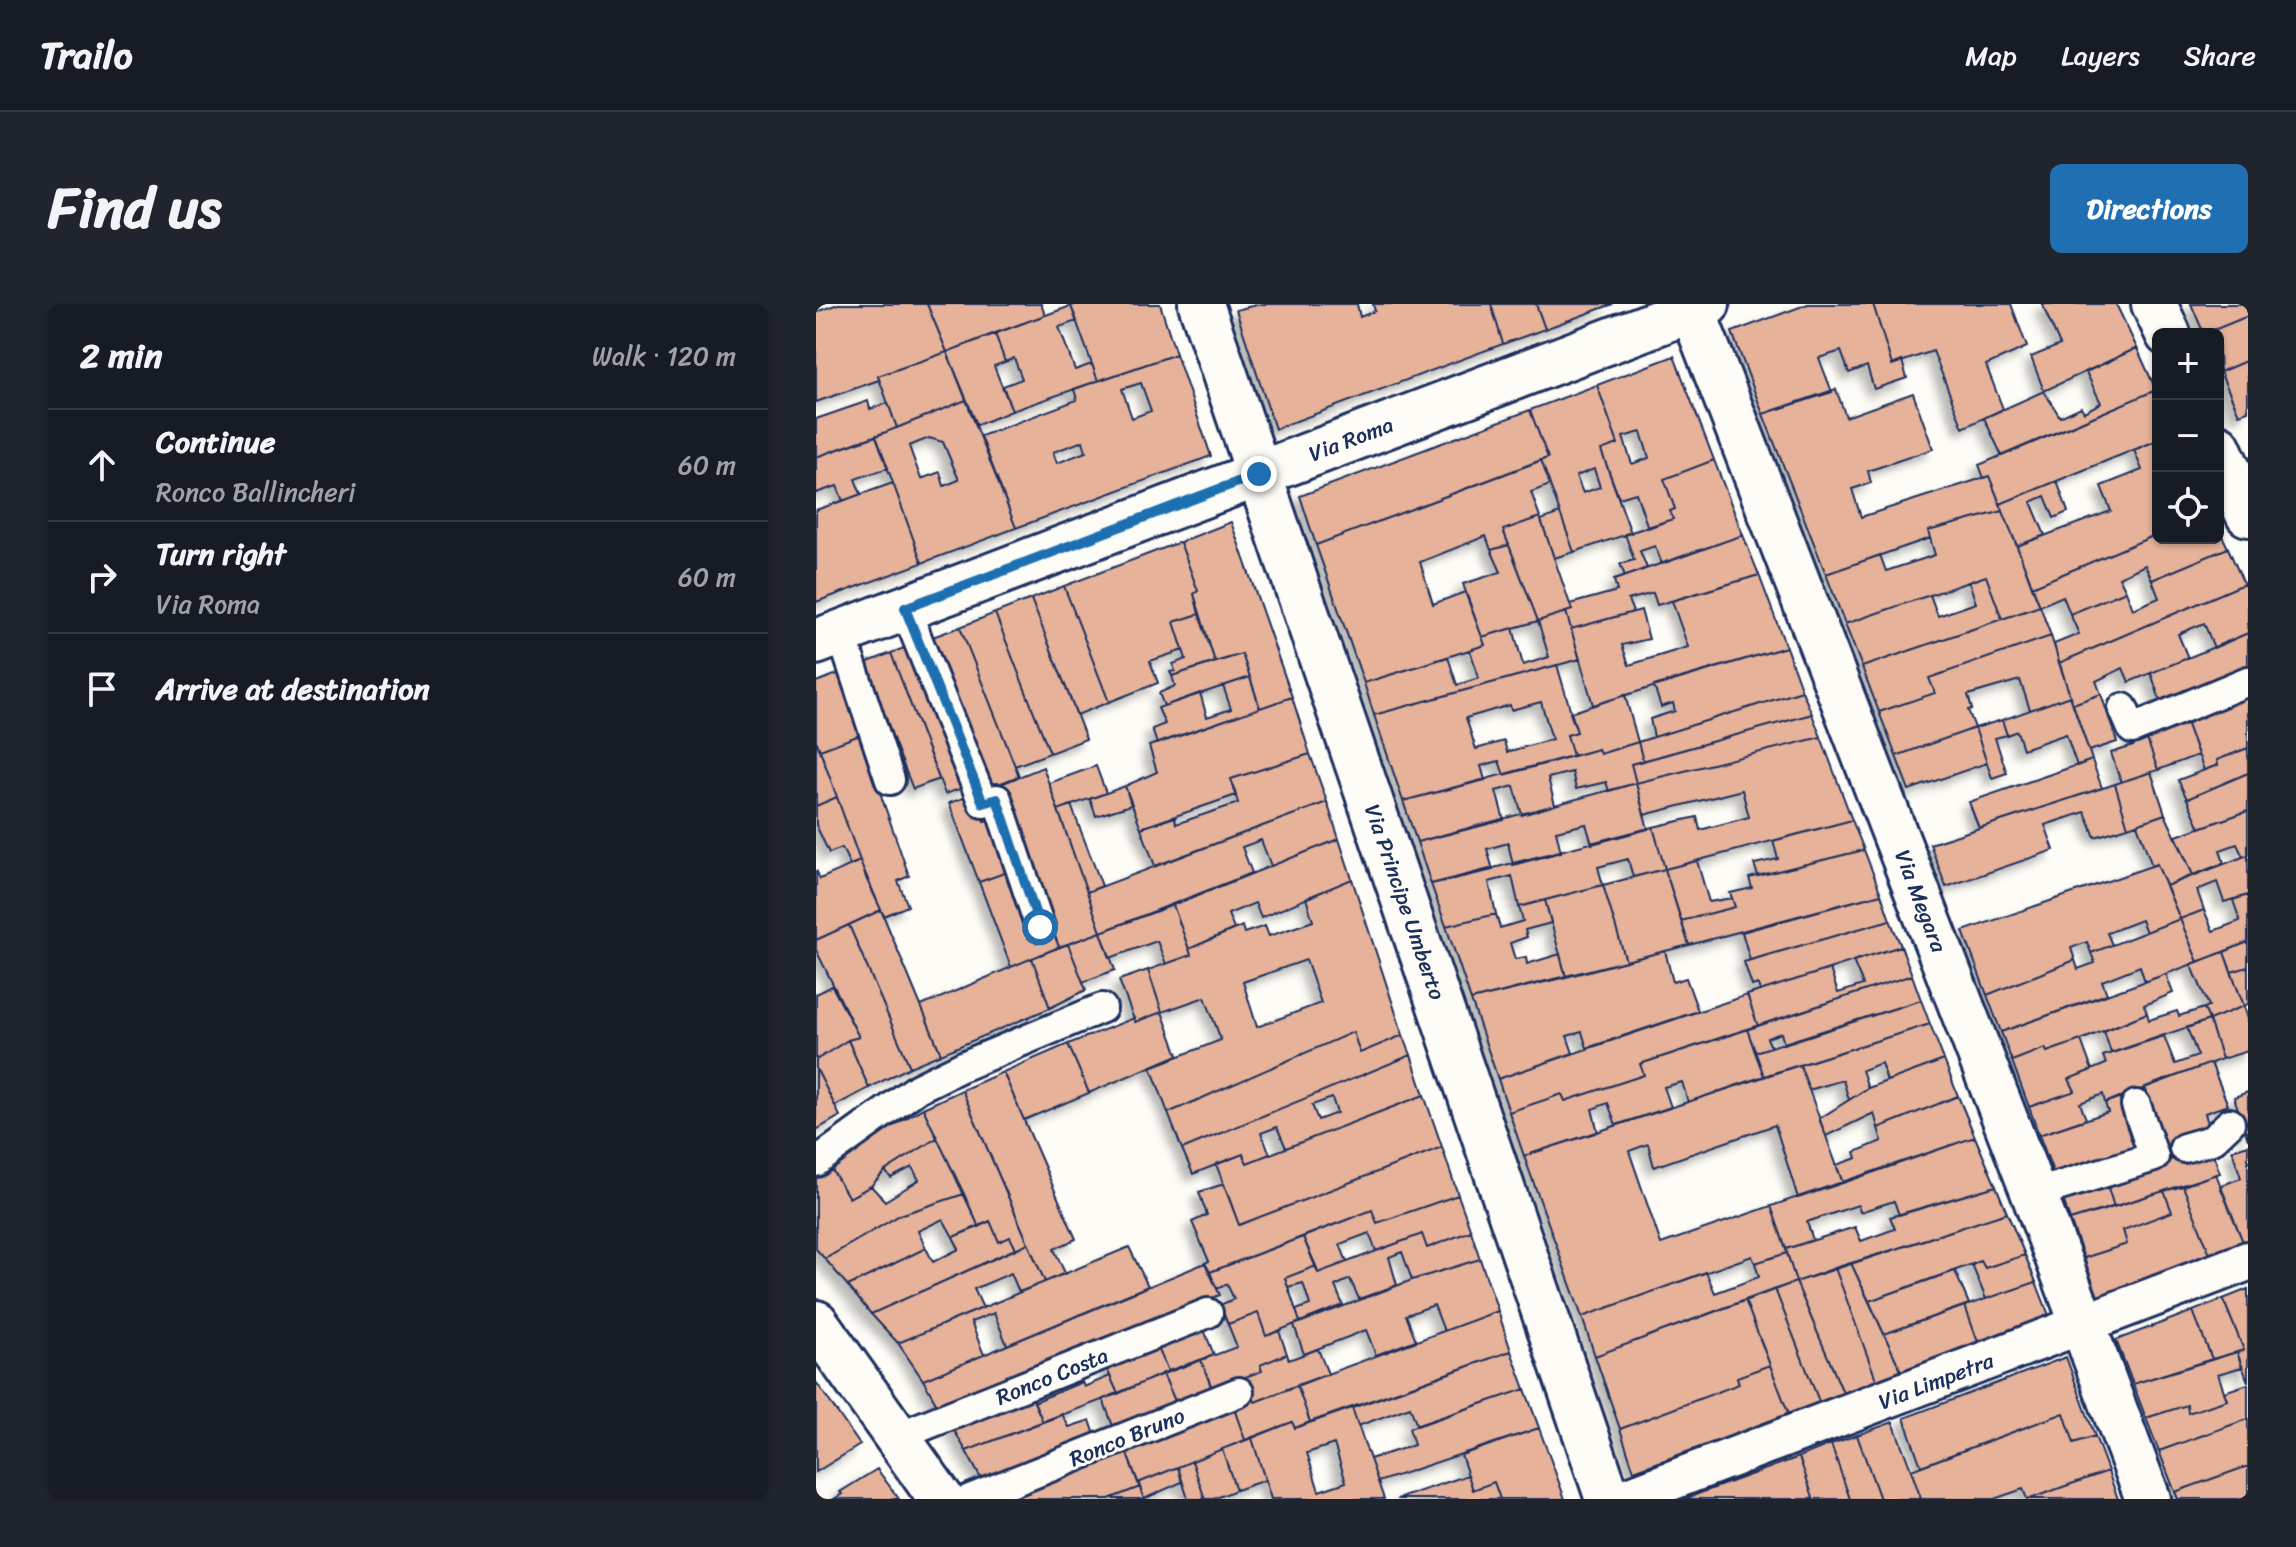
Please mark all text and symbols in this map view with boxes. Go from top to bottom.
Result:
text: Trailo [40,22,133,89]
text: Map [1965,31,2017,80]
text: Layers [2061,31,2140,80]
text: Share [2184,31,2256,80]
text: Find us [48,159,221,258]
button: Directions [2050,164,2248,253]
text: 2 min [80,326,162,386]
map controls [2152,328,2224,544]
button: + [2152,328,2224,400]
text: Walk · 120 m [592,333,736,379]
button: − [2152,400,2224,472]
street label: Via Roma [1303,405,1399,473]
text: Continue [156,415,275,469]
text: 60 m [678,442,736,488]
icon: ahead [80,443,124,487]
route end [1241,456,1277,492]
text: Ronco Ballincheri [156,469,355,515]
button: locate [2152,472,2224,544]
text: Turn right [156,527,286,581]
text: 60 m [678,554,736,600]
icon: right [80,555,124,599]
text: Via Roma [156,581,260,627]
text: Arrive at destination [156,662,430,716]
icon: arrive [80,667,124,711]
street label: Via Principe Umberto [1353,799,1457,1005]
street label: Via Megara [1884,844,1959,959]
route start [1022,909,1058,945]
street label: Ronco Costa [990,1336,1114,1416]
street label: Via Limpetra [1873,1341,2000,1421]
street label: Ronco Bruno [1063,1396,1191,1478]

